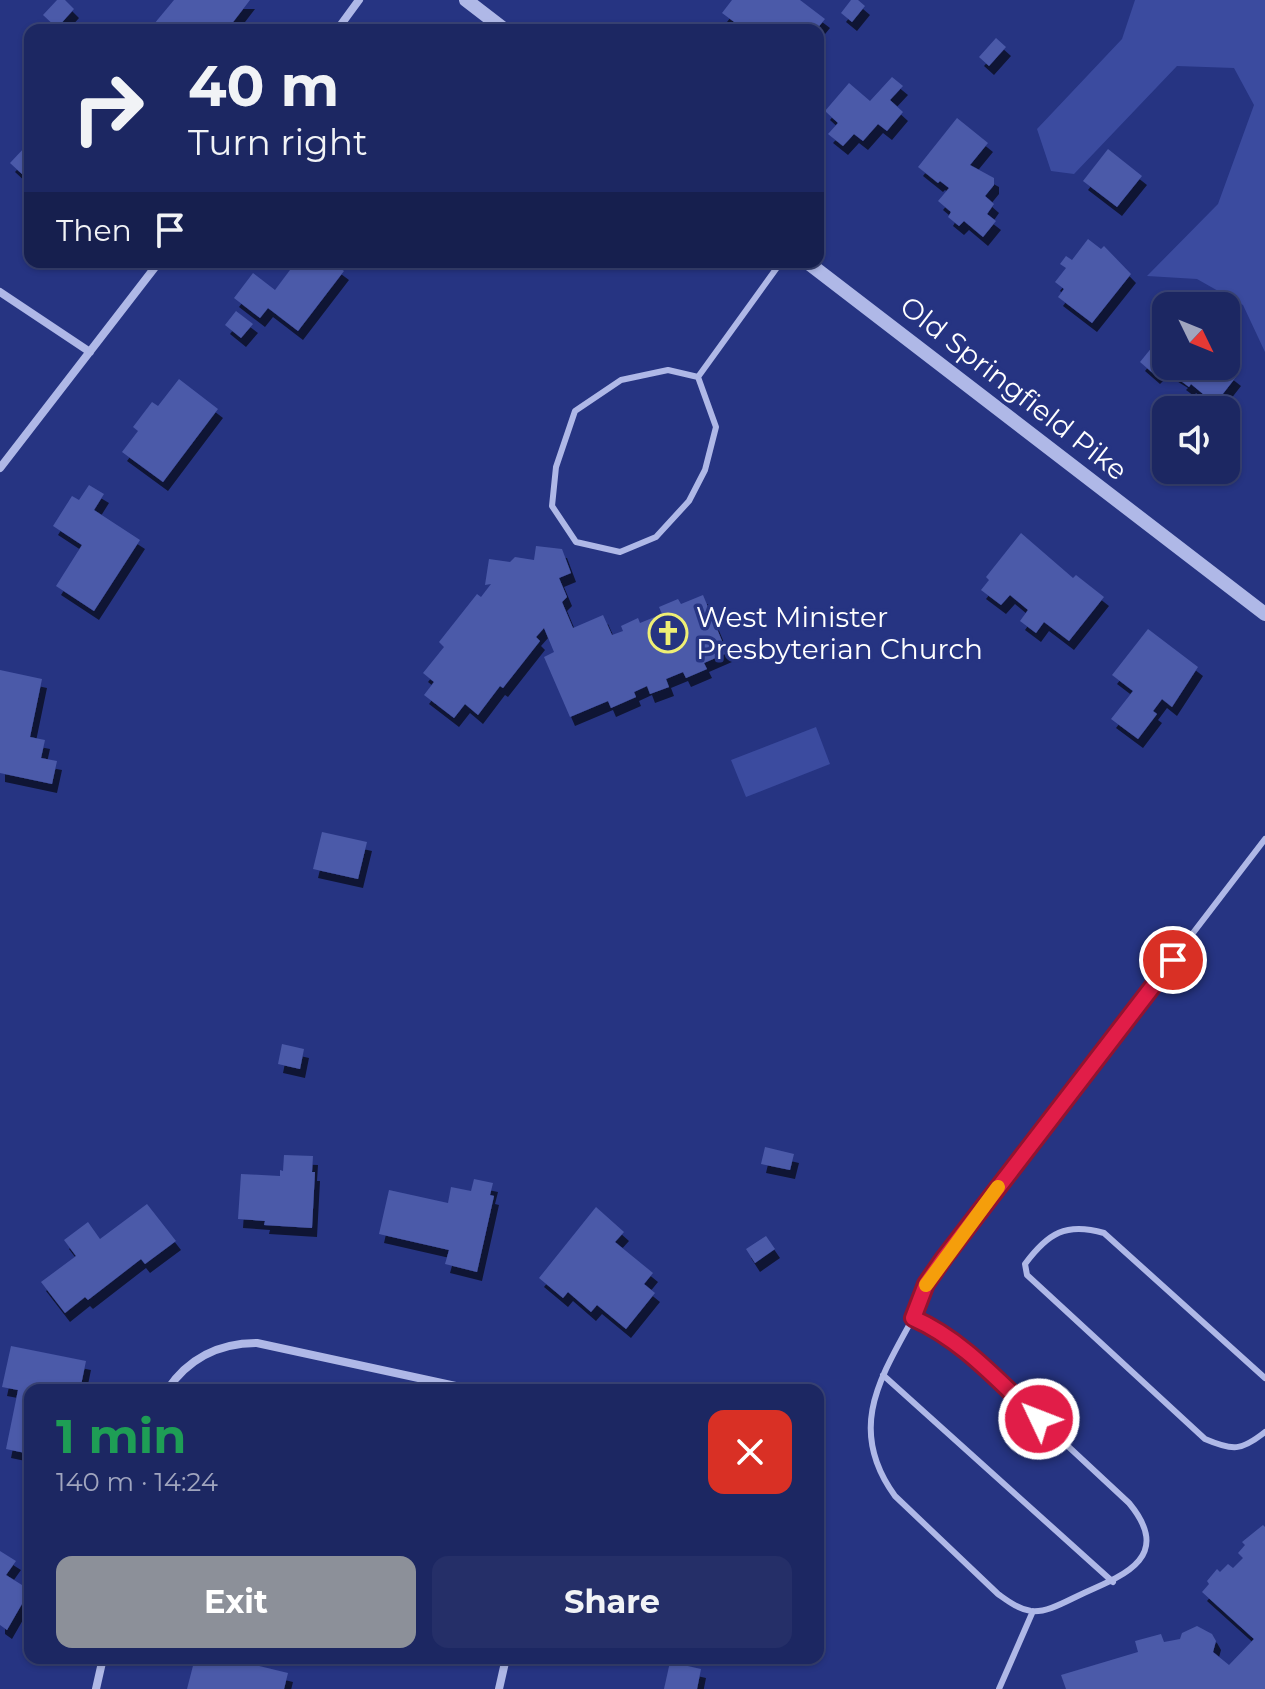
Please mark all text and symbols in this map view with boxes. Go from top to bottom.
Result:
text: 40 m [188,52,339,120]
icon: right [56,56,160,160]
text: Turn right [188,120,368,164]
icon: arrive [148,208,192,252]
text: Then [56,212,132,249]
street label: Old Springfield Pike [894,289,1134,487]
north arrow [1152,292,1240,380]
map controls [1152,292,1240,484]
button: sound [1152,396,1240,484]
place label: West Minister Presbyterian Church [696,600,983,666]
church icon: West Minister Presbyterian Church [647,612,689,654]
pin [1139,926,1207,994]
icon: arrive [1151,938,1195,982]
position arrow [997,1377,1081,1461]
text: 1 min [56,1407,186,1465]
button: close [708,1410,792,1494]
text: 140 m · 14:24 [56,1466,218,1498]
button: Exit [56,1556,416,1648]
button: Share [432,1556,792,1648]

